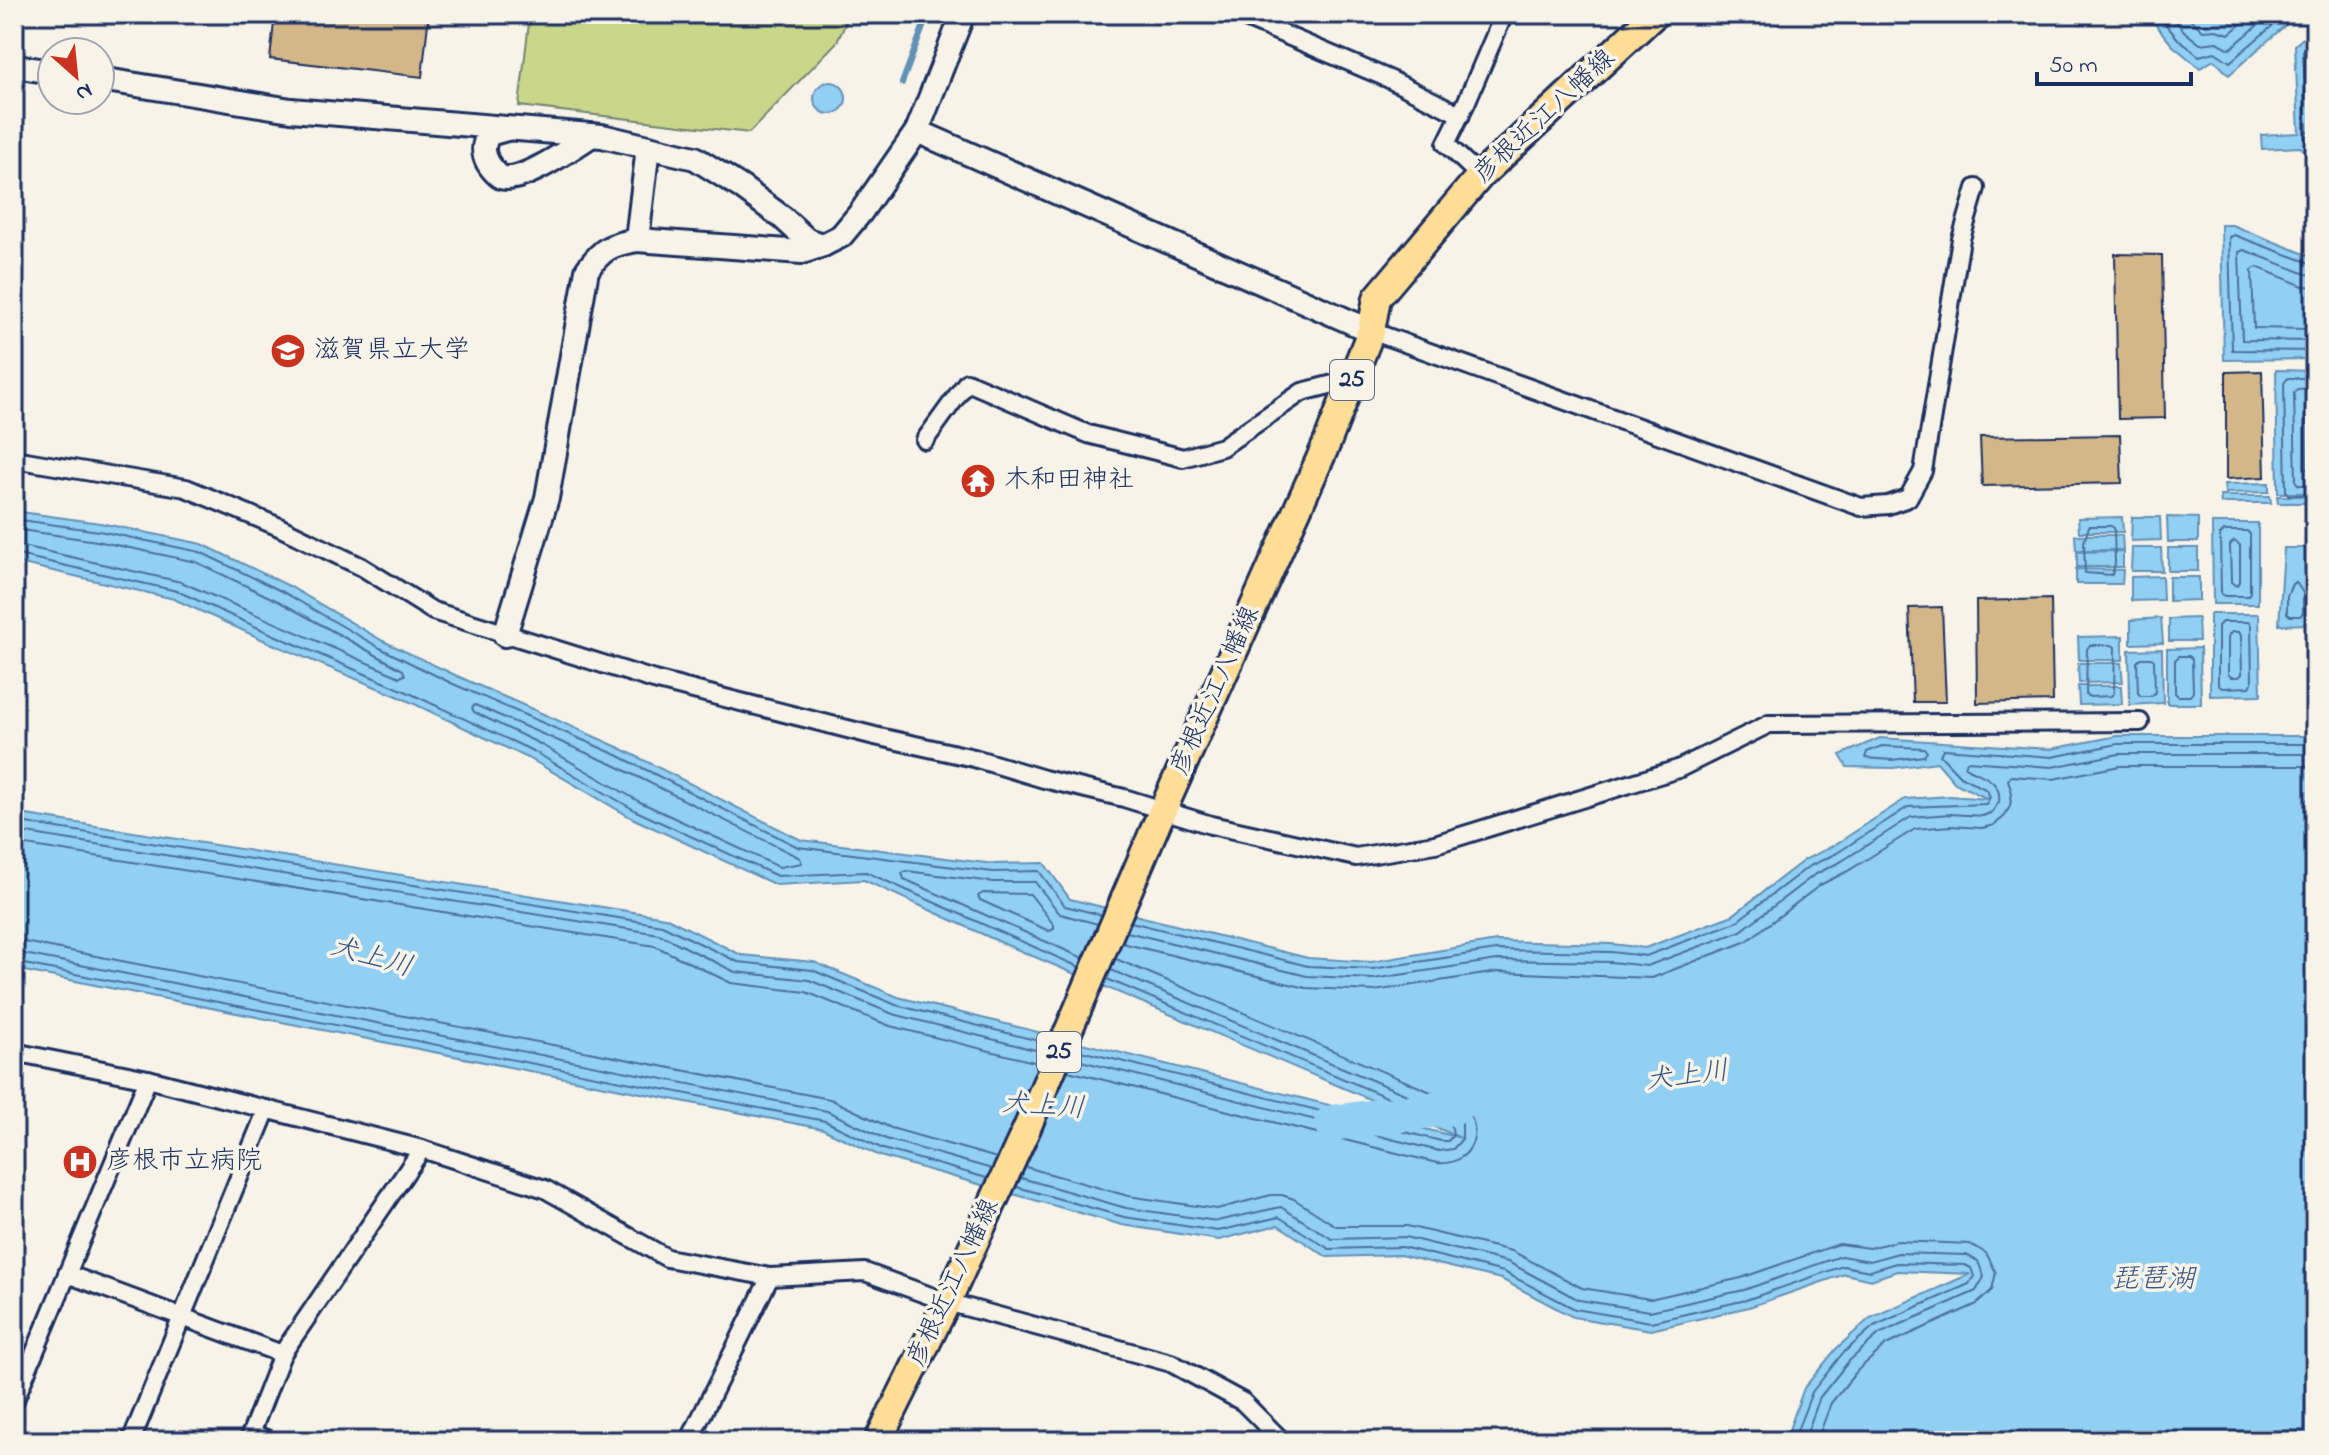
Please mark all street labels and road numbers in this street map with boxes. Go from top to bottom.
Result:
street label: 彦根近江八幡線 [1465,41,1625,193]
road number: 25 [1330,360,1374,400]
street label: 彦根近江八幡線 [1162,600,1270,782]
road number: 25 [1037,1032,1081,1072]
street label: 彦根近江八幡線 [898,1192,1010,1374]

